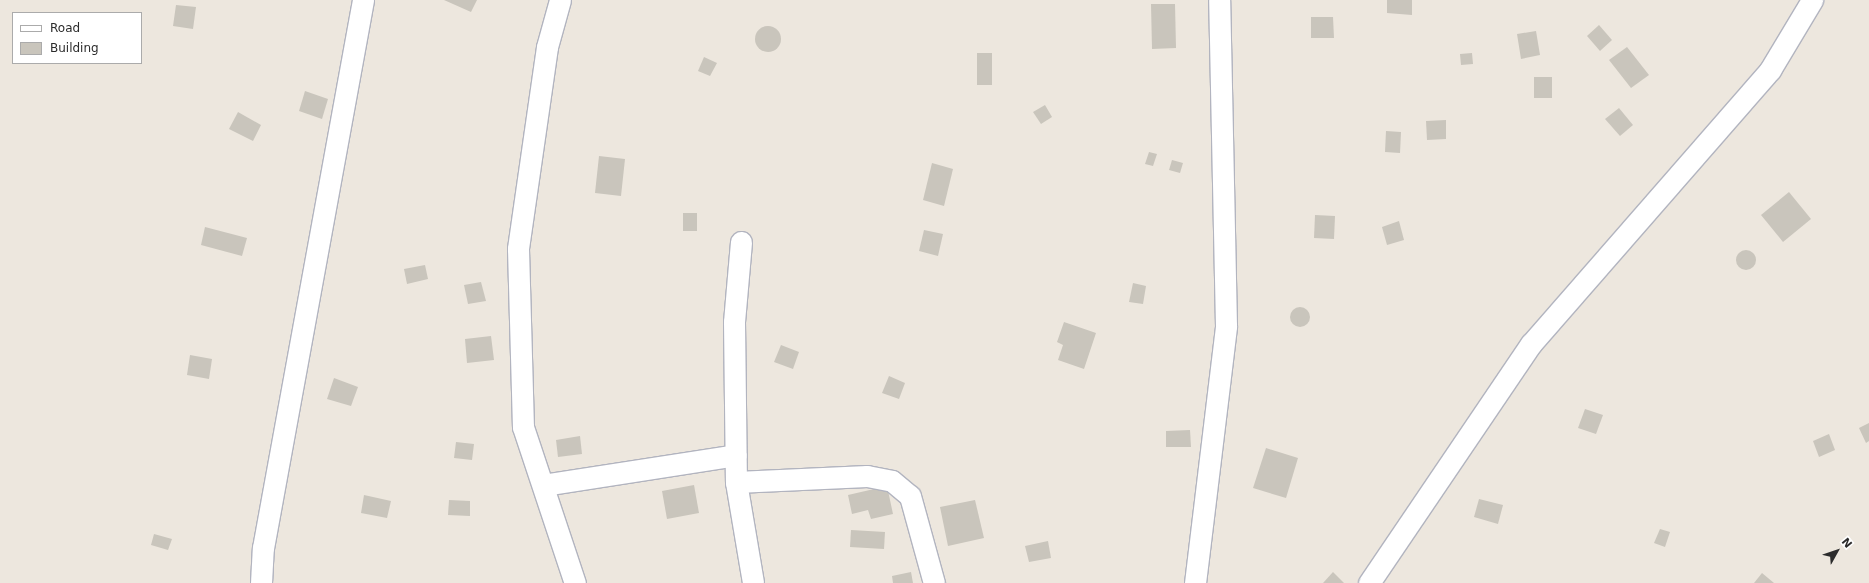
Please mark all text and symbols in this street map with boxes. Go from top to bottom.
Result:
legend [12,12,142,64]
text: Road [50,21,80,35]
text: Building [50,41,99,55]
north arrow [1817,531,1857,571]
text: N [1839,535,1855,551]

